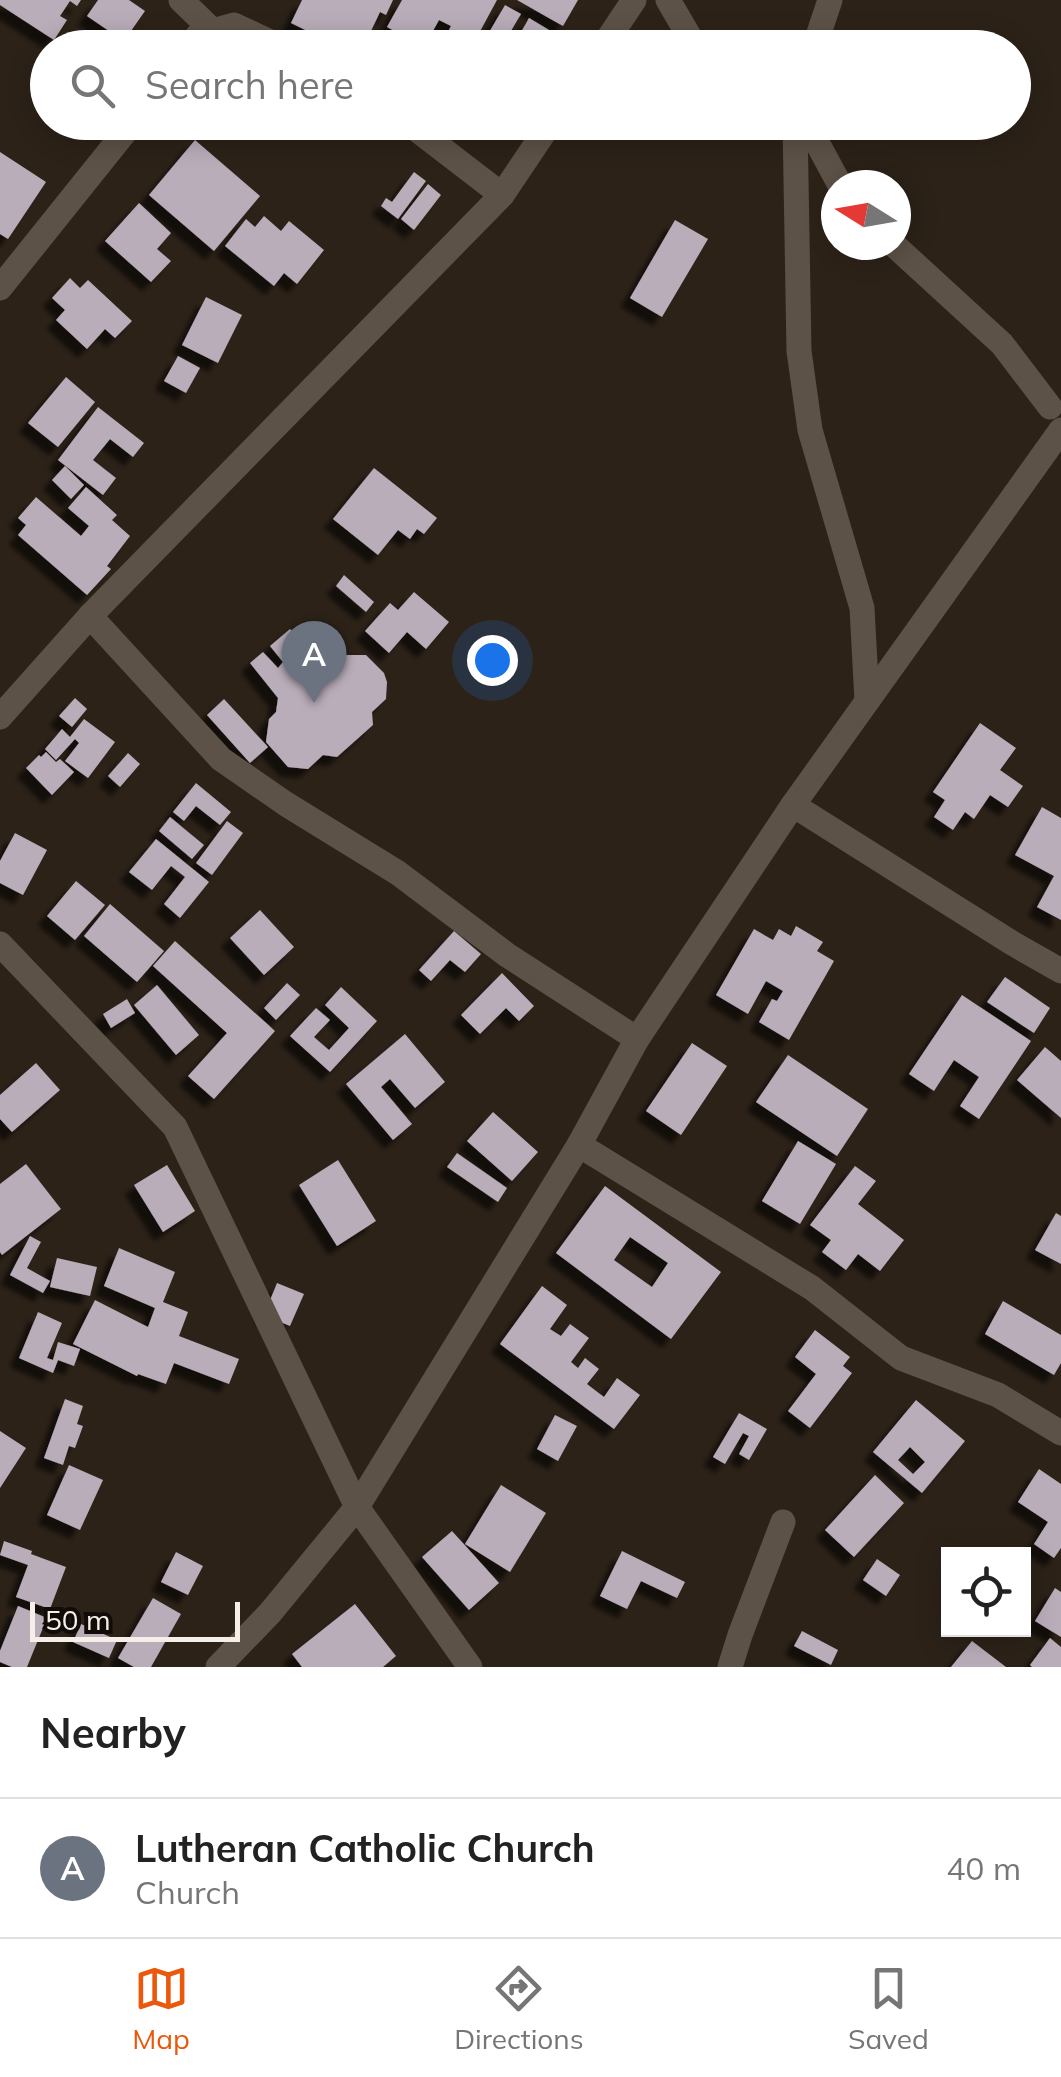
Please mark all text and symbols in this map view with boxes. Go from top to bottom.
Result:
search box [30,30,1031,140]
icon: search [65,58,120,113]
text: Search here [145,61,354,109]
north arrow [821,170,911,260]
pin: A [282,620,346,703]
your location [467,635,518,686]
map controls [941,1547,1031,1637]
button: locate [941,1547,1031,1637]
scale bar [30,1597,240,1642]
text: 50 m [45,1602,111,1637]
text: Nearby [40,1706,186,1759]
text: Lutheran Catholic Church [135,1824,595,1872]
text: A [60,1848,85,1888]
text: 40 m [946,1848,1021,1888]
text: Church [135,1872,240,1912]
tab: Map [132,1961,190,2056]
tab: Directions [454,1961,584,2056]
tab: Saved [848,1961,929,2056]

